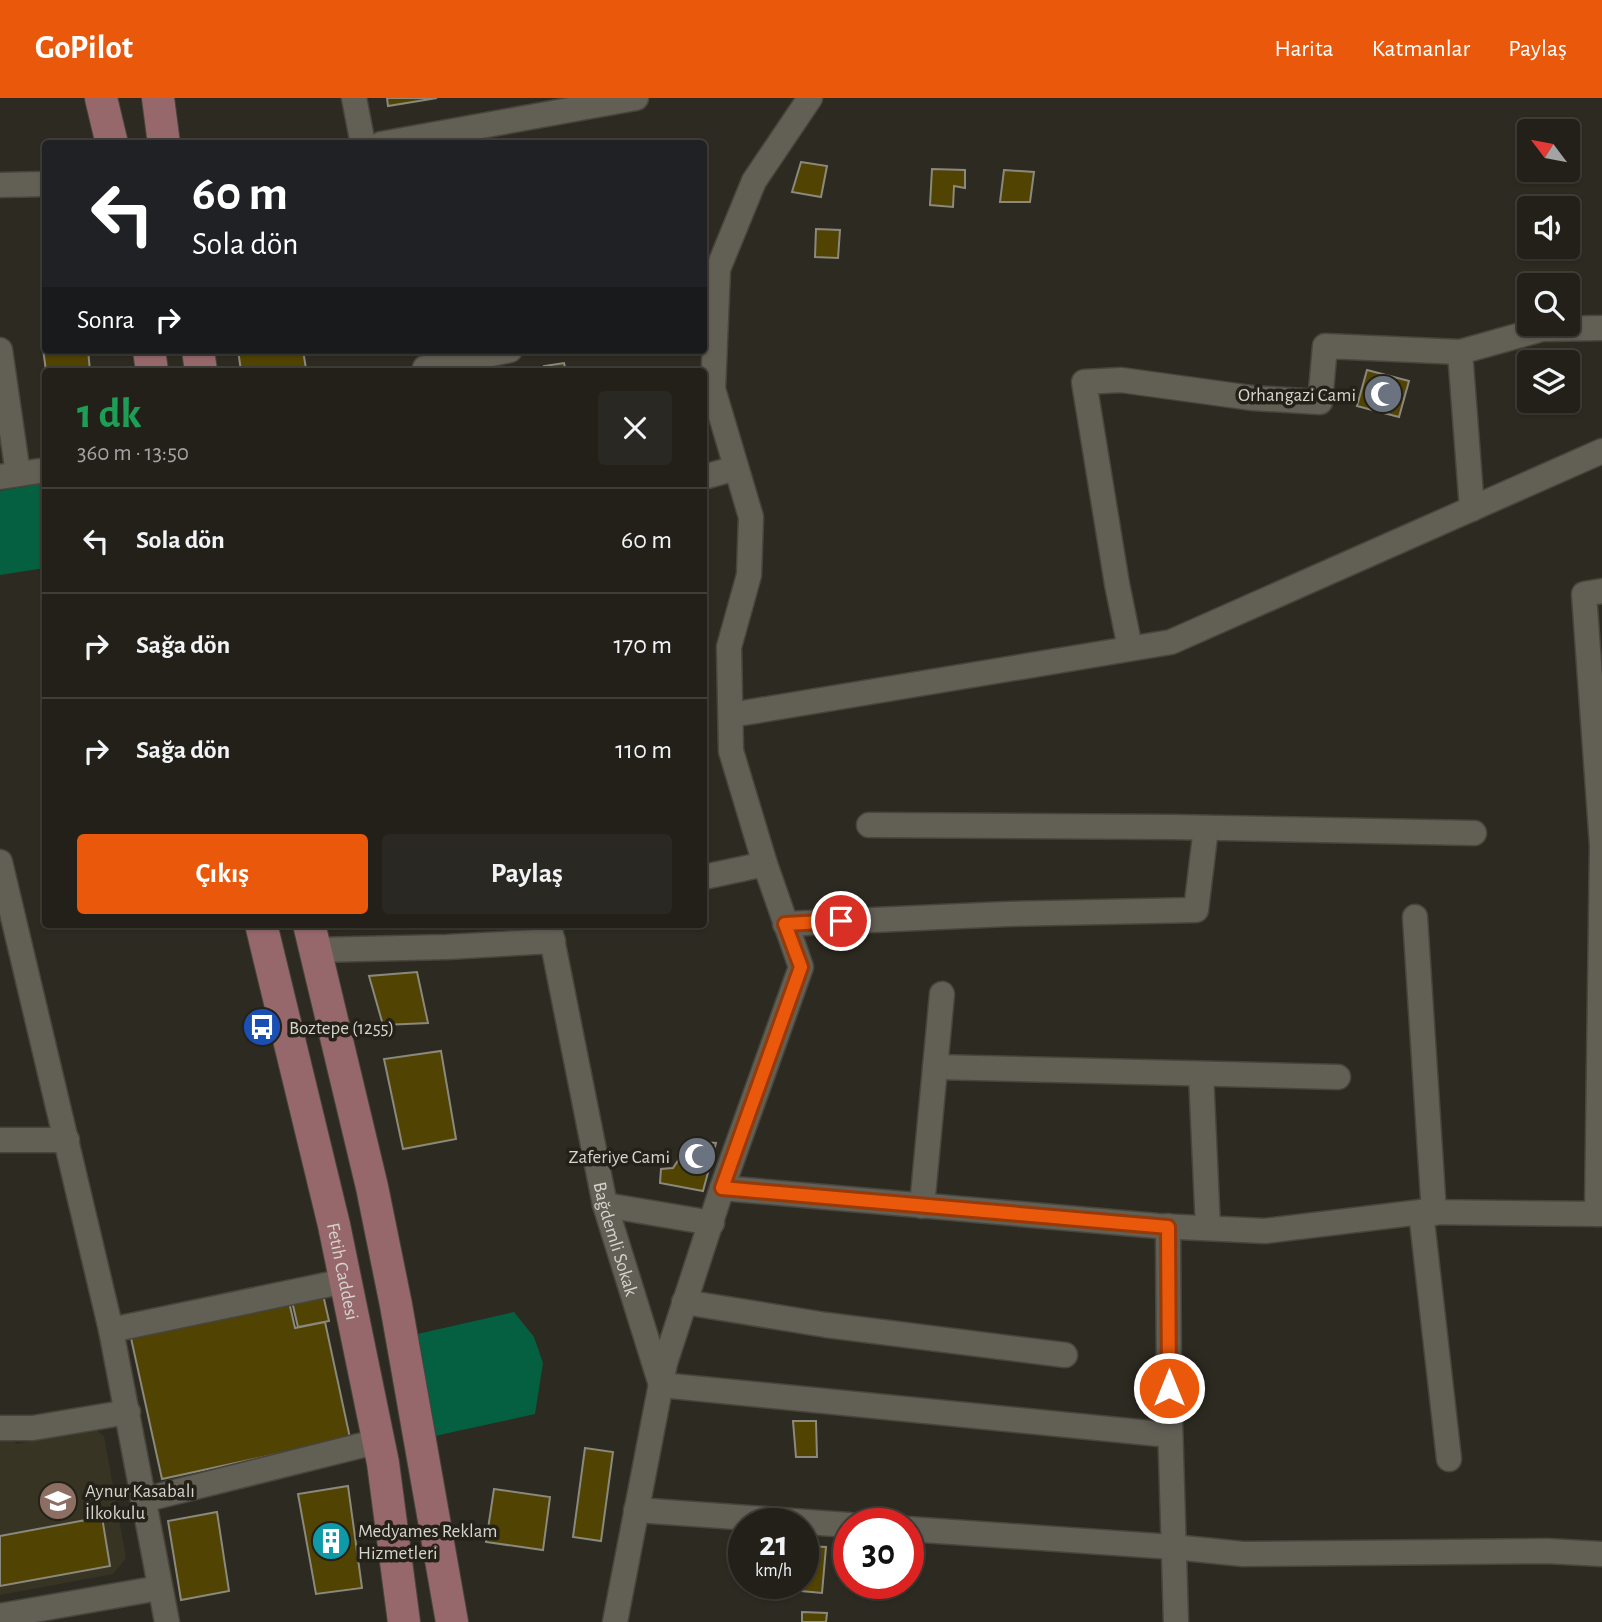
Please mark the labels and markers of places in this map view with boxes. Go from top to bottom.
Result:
mosque icon: Orhangazi Cami [1362,373,1404,415]
place label: Orhangazi Cami [1238,386,1356,405]
pin [811,891,871,951]
bus stop icon: Boztepe (1255) [241,1006,283,1048]
place label: Boztepe (1255) [289,1019,394,1038]
mosque icon: Zaferiye Cami [676,1135,718,1177]
place label: Zaferiye Cami [568,1148,670,1167]
school or university icon: Aynur Kasabalı İlkokulu [37,1480,79,1522]
place label: Aynur Kasabalı İlkokulu [85,1482,195,1523]
building icon: Medyames Reklam Hizmetleri [310,1520,352,1562]
place label: Medyames Reklam Hizmetleri [358,1522,497,1563]

